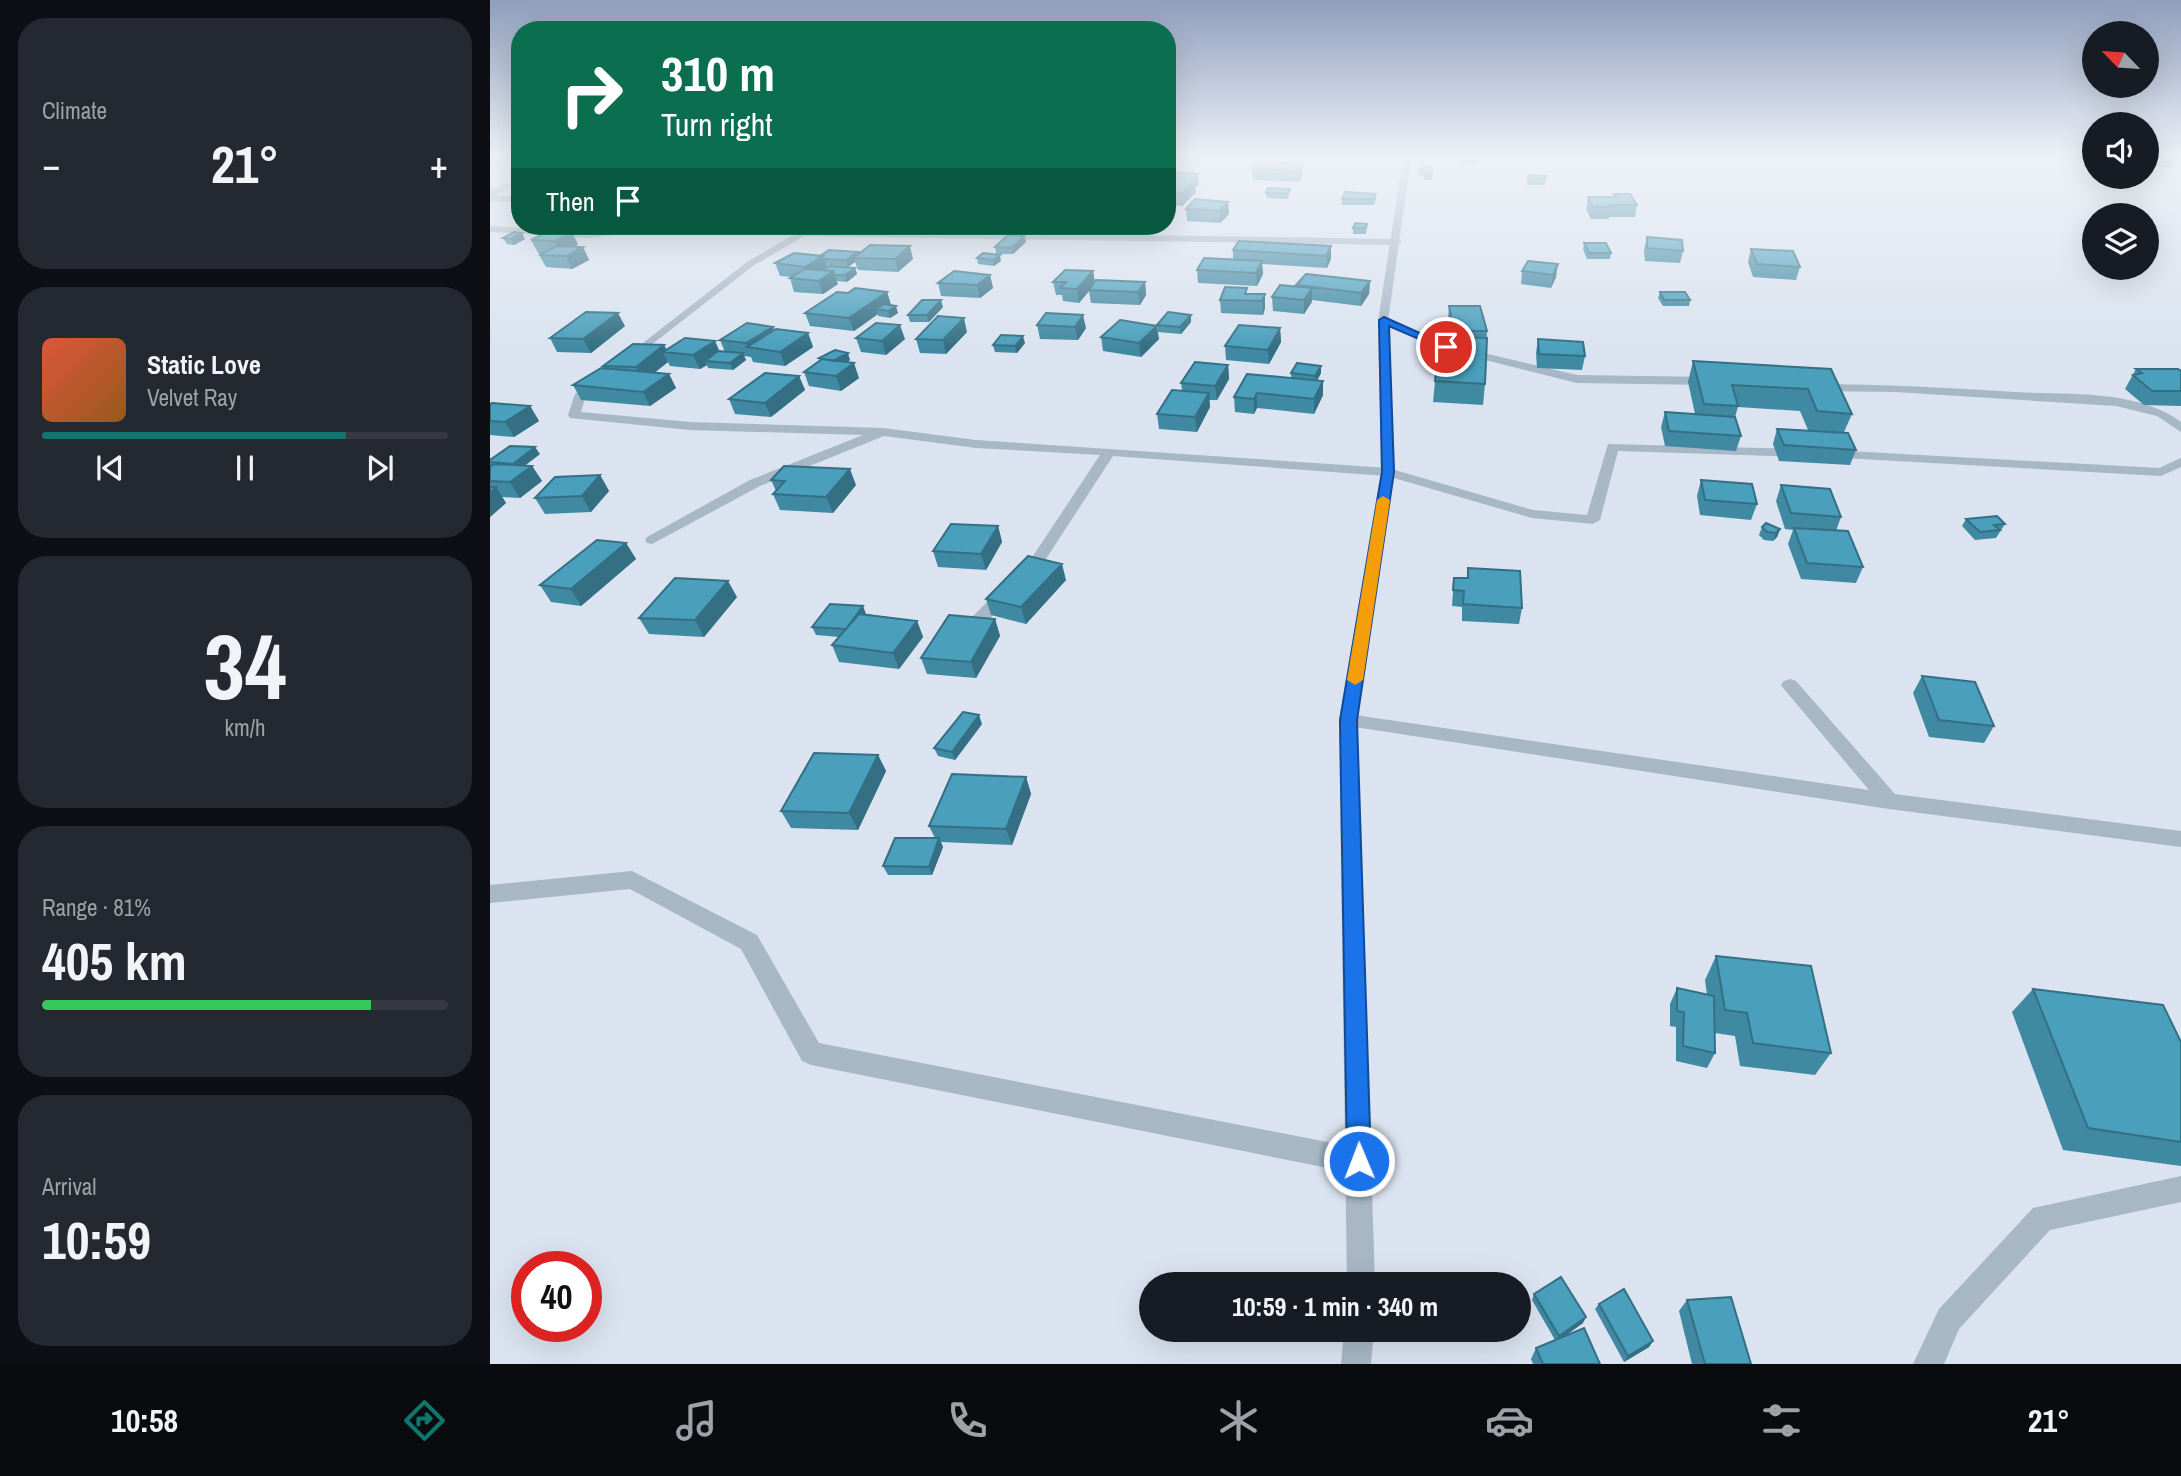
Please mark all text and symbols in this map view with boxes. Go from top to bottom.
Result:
north arrow [2082,21,2160,98]
map controls [2082,21,2159,280]
text: 310 m [661,40,775,106]
icon: right [546,49,637,140]
text: Climate [42,95,107,126]
text: Turn right [661,103,773,146]
button: sound [2082,112,2159,189]
text: 21° [211,129,279,199]
text: − [42,139,60,190]
text: + [430,139,448,190]
icon: arrive [609,182,647,220]
text: Then [546,184,595,219]
button: layers [2082,203,2159,280]
pin [1416,317,1476,377]
icon: arrive [1427,328,1465,366]
text: Static Love [147,347,261,382]
text: Velvet Ray [147,382,237,413]
icon: previous [91,449,129,487]
icon: pause [226,449,264,487]
icon: next [361,449,399,487]
text: 34 [204,605,287,727]
text: km/h [225,712,265,743]
text: Range · 81% [42,892,151,923]
text: 405 km [42,926,187,996]
position arrow [1322,1124,1396,1198]
text: Arrival [42,1171,97,1202]
text: 10:59 [42,1205,151,1275]
speed limit sign: 40 [511,1251,602,1342]
text: 10:59 · 1 min · 340 m [1232,1289,1438,1324]
icon: directions [400,1396,449,1445]
icon: music [672,1396,721,1445]
icon: phone [943,1396,992,1445]
icon: climate [1214,1396,1263,1445]
icon: car [1485,1396,1534,1445]
icon: filters [1757,1396,1806,1445]
text: 10:58 [111,1399,178,1442]
text: 21° [2028,1399,2070,1442]

